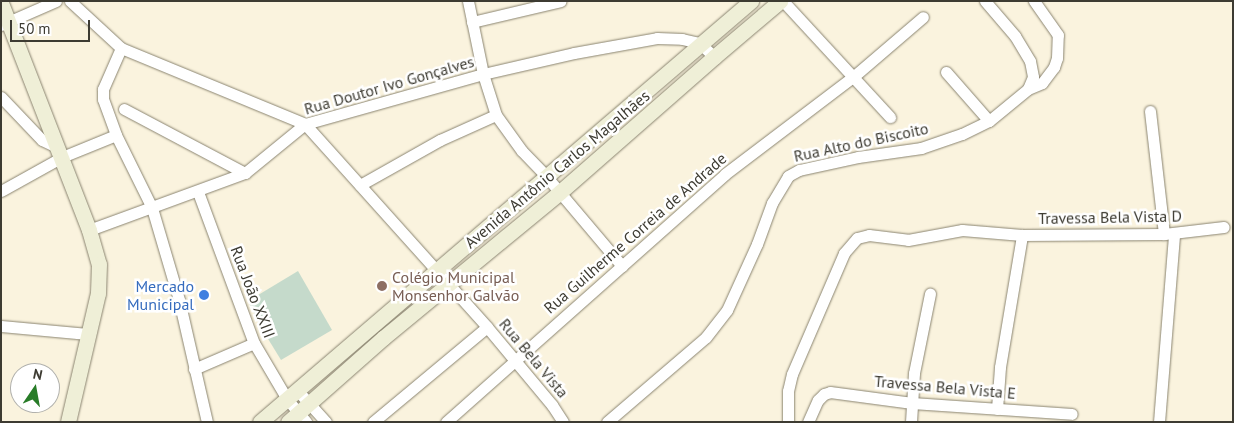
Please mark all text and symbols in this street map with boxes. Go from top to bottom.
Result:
scale bar [12,10,92,42]
text: 50 m [18,19,51,38]
street label: Rua Doutor Ivo Gonçalves [302,52,476,118]
street label: Avenida Antônio Carlos Magalhães [460,86,654,252]
street label: Rua Alto do Biscoito [792,118,930,166]
street label: Rua Guilherme Correia de Andrade [540,148,730,318]
street label: Travessa Bela Vista D [1038,206,1182,228]
street label: Rua João XXIII [227,243,279,341]
place label: Colégio Municipal Monsenhor Galvão [392,267,519,305]
place label: Mercado Municipal [127,276,194,314]
marker: Colégio Municipal Monsenhor Galvão [376,280,388,292]
marker: Mercado Municipal [198,289,210,301]
street label: Rua Bela Vista [495,314,573,402]
north arrow [10,363,60,413]
text: N [32,365,44,384]
street label: Travessa Bela Vista E [873,371,1017,403]

